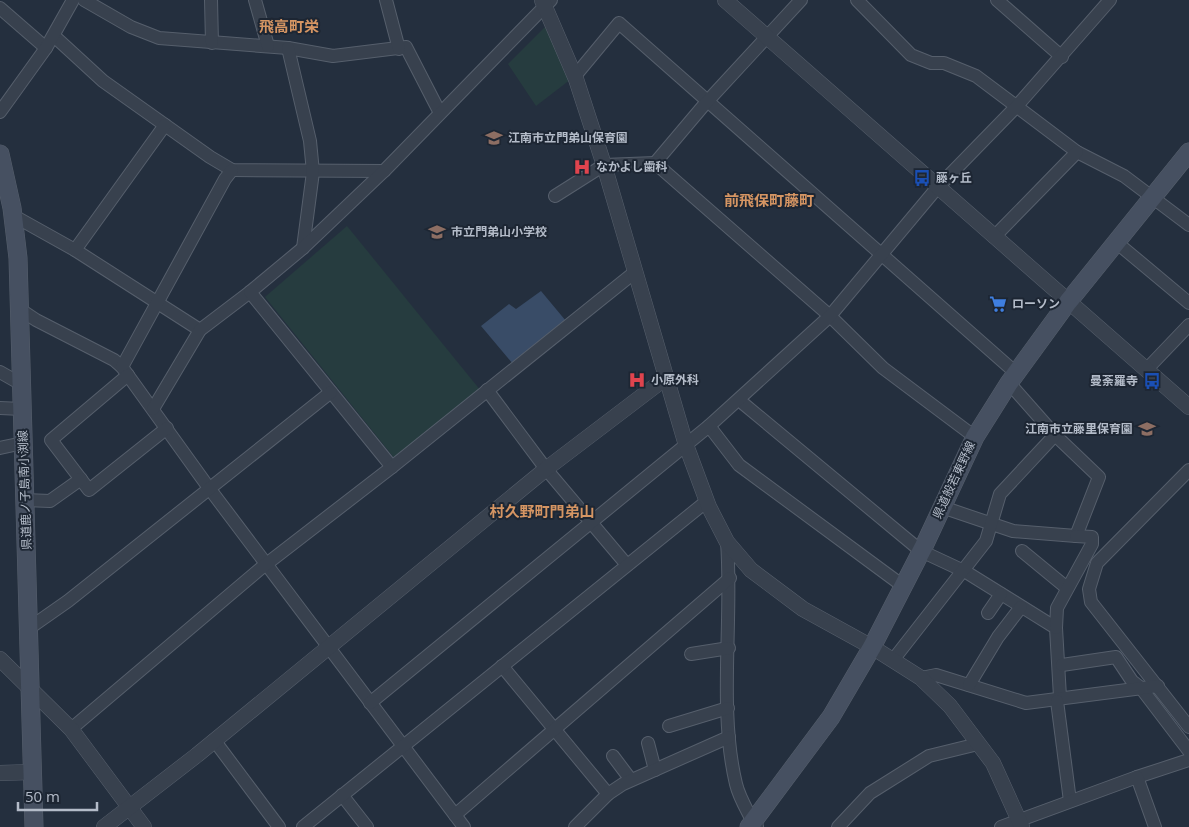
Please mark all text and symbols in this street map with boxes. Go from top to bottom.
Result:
district label: 飛高町栄 [259,16,319,36]
school or university icon: 江南市立門弟山保育園 [484,128,504,148]
place label: 江南市立門弟山保育園 [508,129,628,146]
hospital icon: なかよし歯科 [572,157,592,177]
place label: なかよし歯科 [596,158,667,175]
bus stop icon: 藤ヶ丘 [912,168,932,188]
place label: 藤ヶ丘 [936,169,972,186]
district label: 前飛保町藤町 [724,190,814,210]
school or university icon: 市立門弟山小学校 [427,222,447,242]
place label: 市立門弟山小学校 [451,223,547,240]
supermarket icon: ローソン [988,294,1008,314]
place label: ローソン [1012,295,1060,312]
hospital icon: 小原外科 [627,370,647,390]
place label: 小原外科 [651,371,699,388]
bus stop icon: 曼荼羅寺 [1142,371,1162,391]
place label: 曼荼羅寺 [1090,372,1138,389]
school or university icon: 江南市立藤里保育園 [1137,419,1157,439]
place label: 江南市立藤里保育園 [1025,420,1133,437]
street label: 県道鹿ノ子島南小渕線 [14,430,35,550]
street label: 県道般若東野線 [928,438,979,521]
district label: 村久野町門弟山 [489,501,595,521]
scale bar [18,780,96,812]
text: 50 m [25,786,60,806]

